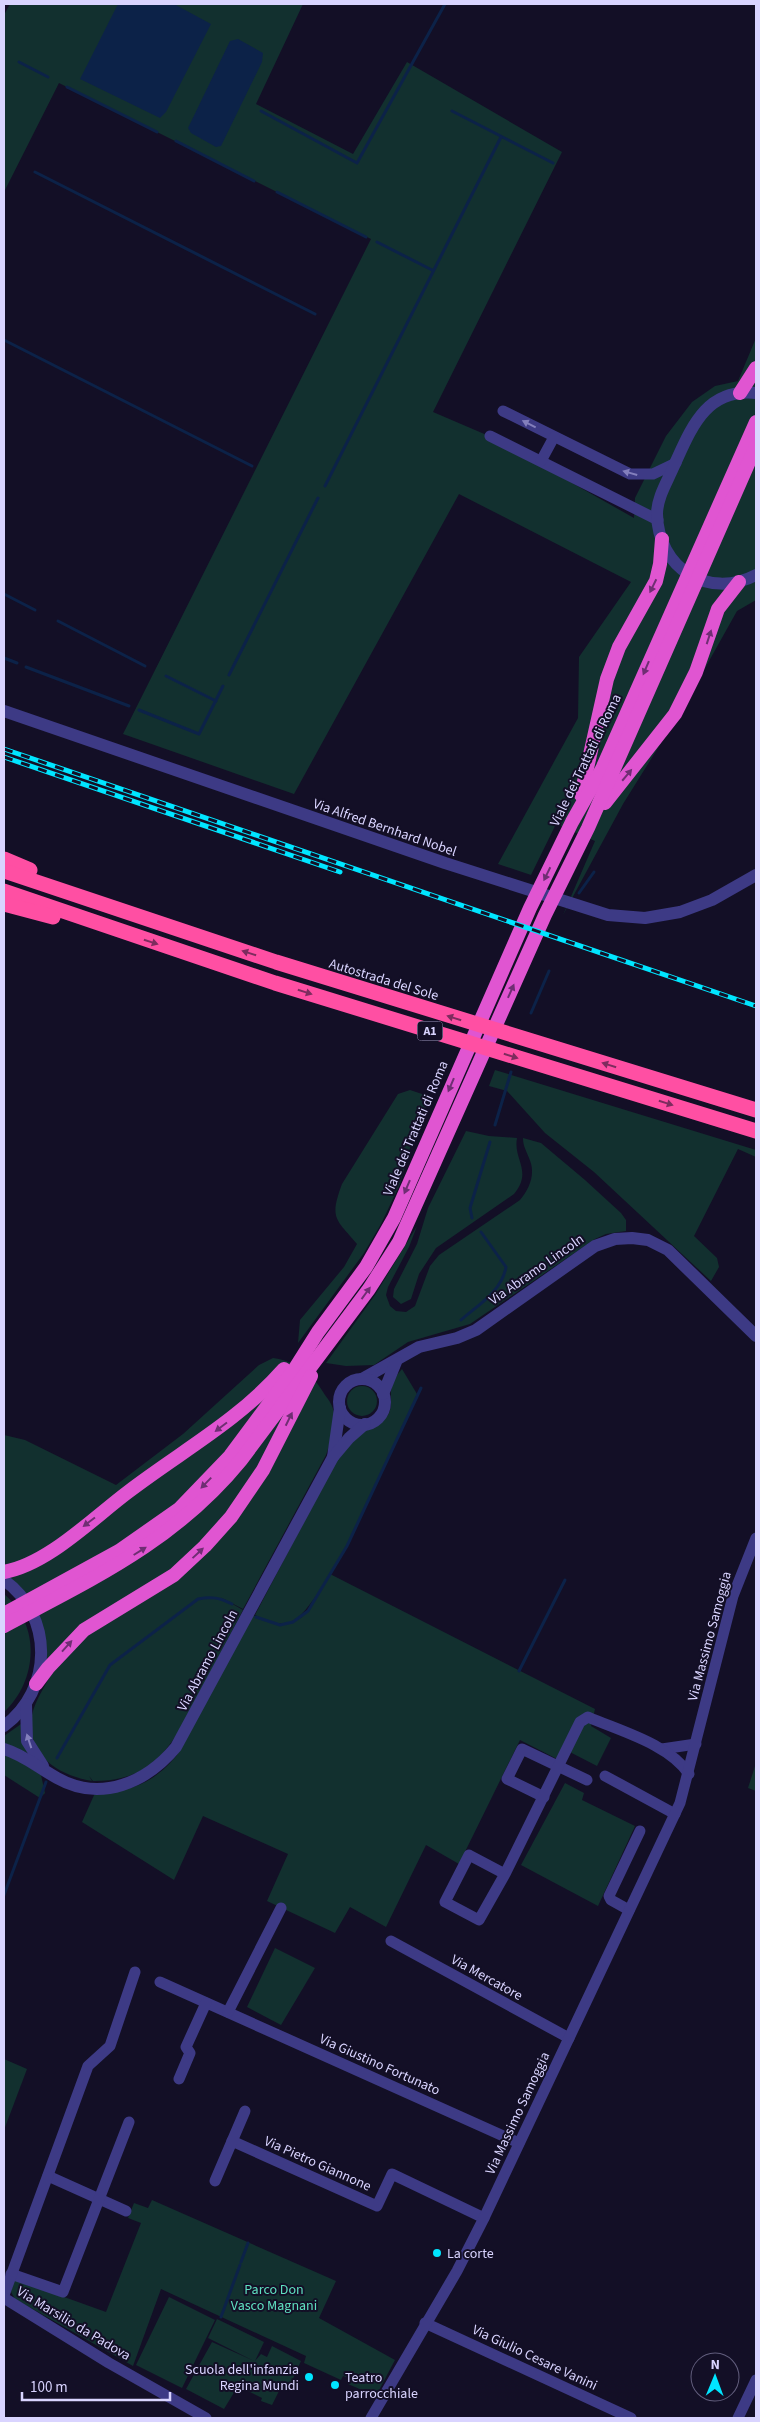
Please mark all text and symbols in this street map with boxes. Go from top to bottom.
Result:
one-way arrow [522,420,536,428]
one-way arrow [623,469,638,477]
one-way arrow [649,579,657,593]
one-way arrow [706,629,714,644]
one-way arrow [642,661,650,675]
street label: Viale dei Trattati di Roma [545,691,627,830]
one-way arrow [621,768,632,781]
street label: Via Alfred Bernhard Nobel [310,794,460,862]
one-way arrow [543,867,551,881]
one-way arrow [144,938,159,946]
one-way arrow [241,949,256,956]
street label: Autostrada del Sole [327,954,441,1006]
one-way arrow [507,984,515,998]
one-way arrow [298,989,313,997]
one-way arrow [446,1013,461,1021]
road number: A1 [418,1021,442,1040]
one-way arrow [504,1052,519,1060]
street label: Viale dei Trattati di Roma [378,1058,453,1199]
one-way arrow [602,1061,617,1069]
one-way arrow [446,1078,454,1092]
one-way arrow [659,1100,674,1108]
one-way arrow [403,1180,411,1194]
street label: Via Abramo Lincoln [485,1229,588,1310]
one-way arrow [361,1287,372,1300]
one-way arrow [285,1412,293,1426]
one-way arrow [215,1422,228,1433]
one-way arrow [200,1477,212,1489]
one-way arrow [83,1516,96,1527]
one-way arrow [133,1547,146,1556]
one-way arrow [192,1547,204,1559]
street label: Via Massimo Samoggia [683,1569,737,1703]
street label: Via Abramo Lincoln [173,1606,243,1715]
one-way arrow [61,1640,72,1653]
one-way arrow [24,1733,32,1748]
street label: Via Mercatore [447,1950,526,2006]
street label: Via Giustino Fortunato [316,2029,443,2101]
street label: Via Massimo Samoggia [481,2049,555,2178]
street label: Via Pietro Giannone [261,2131,374,2196]
place label: La corte [447,2244,494,2264]
marker: La corte [431,2247,443,2259]
park label: Parco Don Vasco Magnani [231,2280,317,2316]
street label: Via Marsilio da Padova [13,2282,134,2366]
street label: Via Giulio Cesare Vanini [469,2320,600,2396]
north arrow [690,2352,740,2402]
text: N [710,2355,720,2375]
place label: Scuola dell'infanzia Regina Mundi [185,2360,299,2396]
place label: Teatro parrocchiale [345,2368,418,2404]
scale bar [22,2370,170,2402]
marker: Scuola dell'infanzia Regina Mundi [303,2371,315,2383]
text: 100 m [30,2377,68,2398]
marker: Teatro parrocchiale [329,2379,341,2391]

